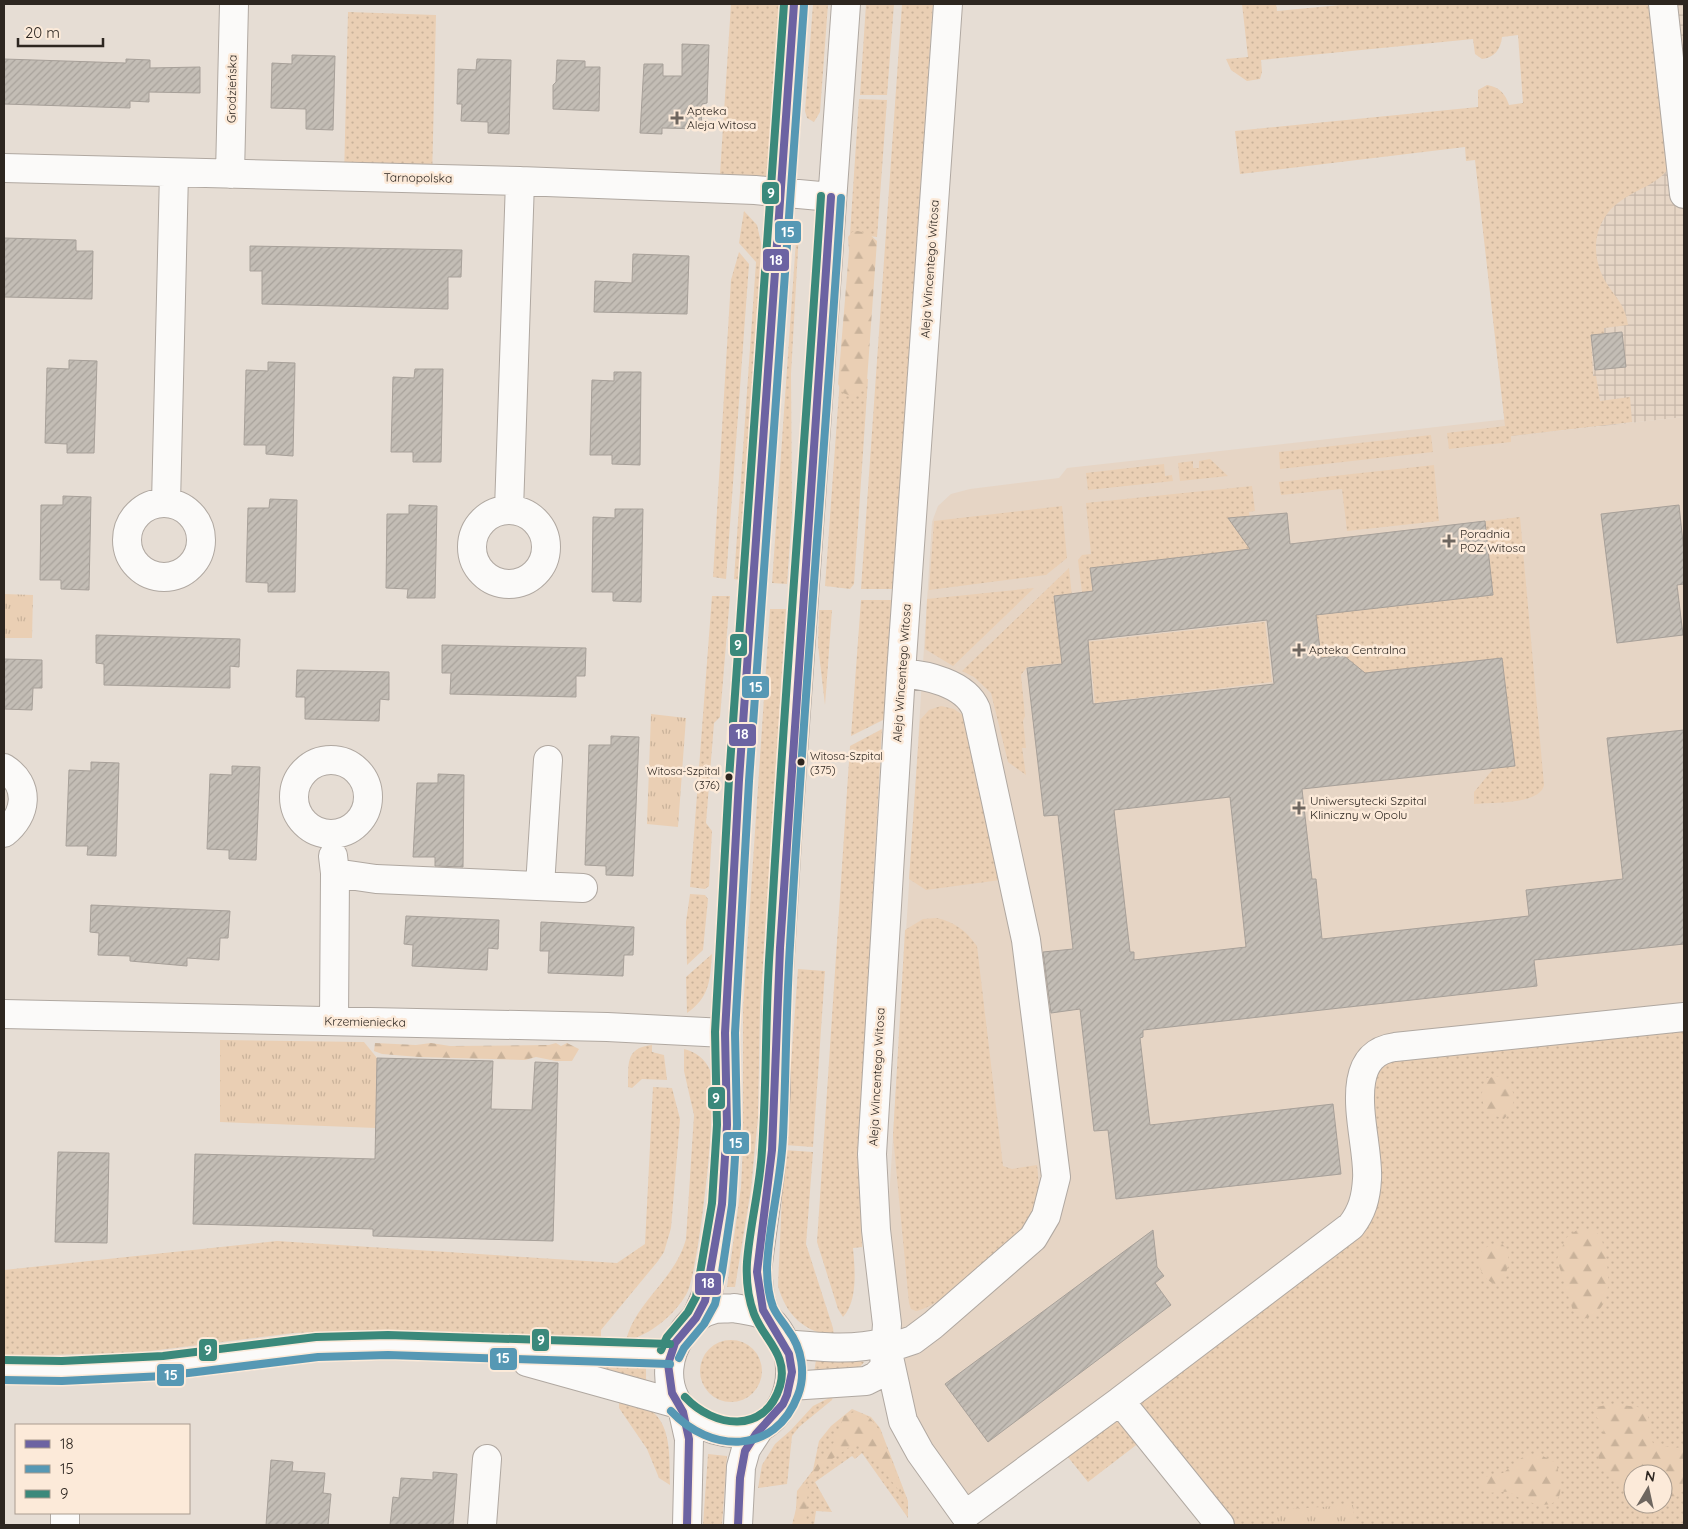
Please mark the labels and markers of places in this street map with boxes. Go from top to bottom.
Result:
place label: Apteka Aleja Witosa [687,103,756,132]
marker: Apteka Aleja Witosa [671,112,683,124]
place label: Poradnia POZ Witosa [1460,526,1526,555]
marker: Poradnia POZ Witosa [1442,534,1456,548]
place label: Apteka Centralna [1309,642,1406,657]
marker: Apteka Centralna [1293,644,1305,656]
place label: Witosa-Szpital (375) [810,749,883,777]
marker: Witosa-Szpital (375) [796,757,806,767]
place label: Witosa-Szpital (376) [647,764,720,792]
marker: Witosa-Szpital (376) [724,772,734,782]
place label: Uniwersytecki Szpital Kliniczny w Opolu [1310,793,1427,822]
marker: Uniwersytecki Szpital Kliniczny w Opolu [1292,801,1306,815]

